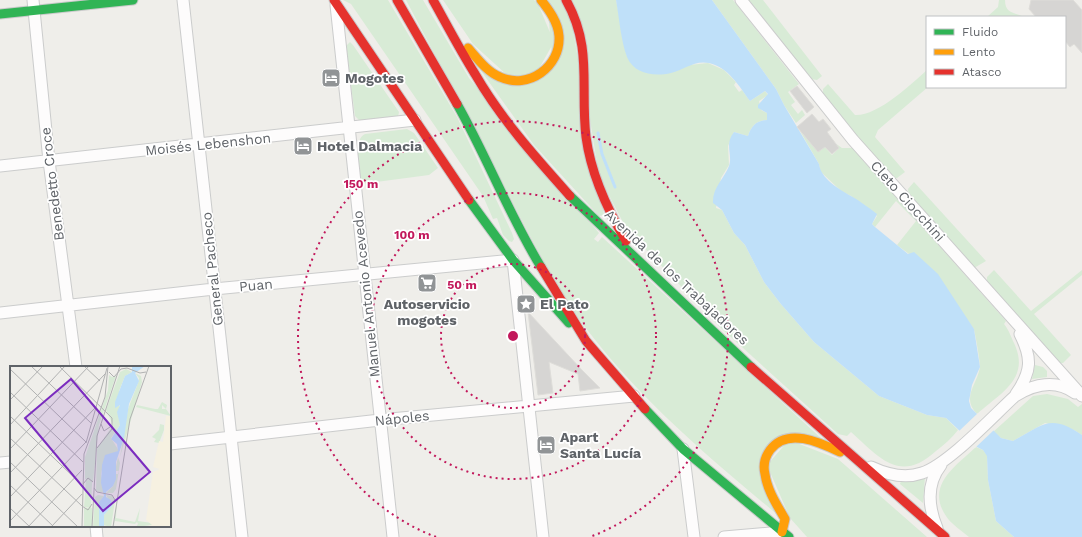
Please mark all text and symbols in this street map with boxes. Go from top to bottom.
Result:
legend [926,16,1066,88]
text: Fluido [962,25,998,39]
text: Lento [962,45,996,59]
text: Atasco [962,65,1002,79]
hotel icon: Mogotes [320,67,342,89]
place label: Mogotes [345,70,404,86]
street label: Benedetto Croce [37,126,67,242]
street label: Moisés Lebenshon [144,129,272,159]
hotel icon: Hotel Dalmacia [292,135,314,157]
place label: Hotel Dalmacia [317,138,423,154]
street label: Cleto Ciocchini [868,157,948,245]
text: 150 m [344,177,378,191]
street label: Avenida de los Trabajadores [602,206,752,348]
street label: Manuel Antonio Acevedo [349,210,383,378]
street label: General Pacheco [198,211,226,327]
text: 100 m [394,228,430,242]
supermarket icon: Autoservicio mogotes [416,272,438,294]
street label: Puan [238,276,274,294]
text: 50 m [447,278,477,292]
place icon: El Pato [515,293,537,315]
place label: Autoservicio mogotes [384,296,470,328]
place label: El Pato [540,296,589,312]
centre of rings [506,329,520,343]
inset map [10,366,171,527]
street label: Nápoles [374,407,430,429]
place label: Apart Santa Lucía [560,429,642,461]
hotel icon: Apart Santa Lucía [535,434,557,456]

